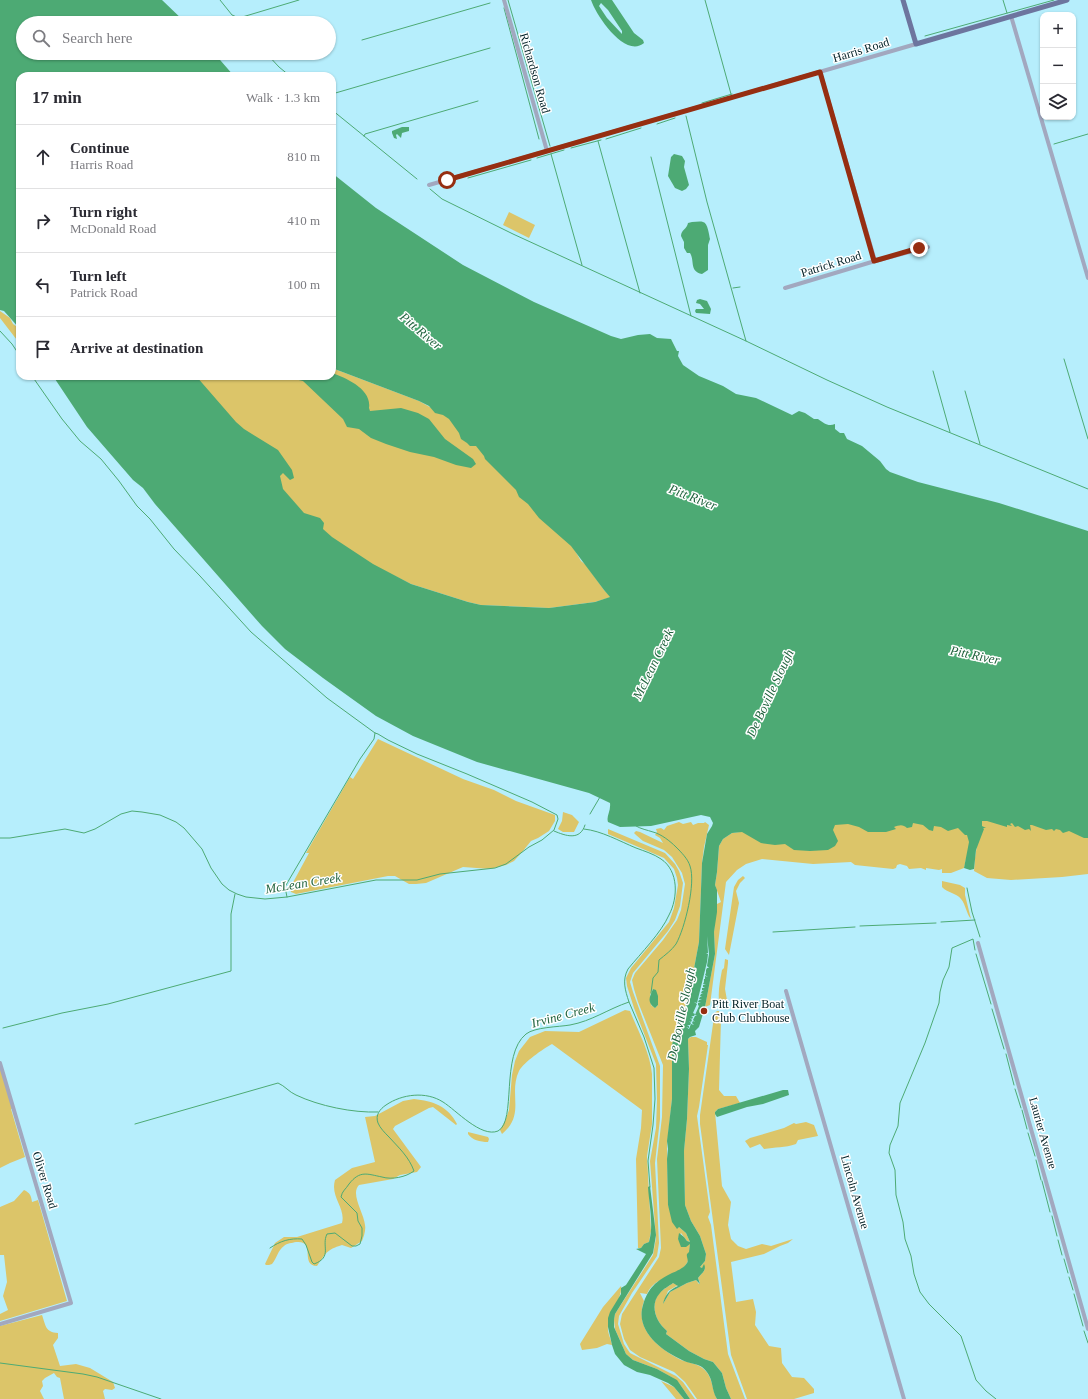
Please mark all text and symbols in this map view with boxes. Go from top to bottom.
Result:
map controls [1040,12,1076,120]
button: + [1040,12,1076,48]
search box [16,16,336,60]
icon: search [30,27,52,49]
text: Search here [62,30,132,46]
street label: Richardson Road [517,31,553,115]
street label: Harris Road [831,35,891,65]
button: − [1040,48,1076,84]
button: layers [1040,84,1076,120]
text: 17 min [32,88,82,107]
text: Walk · 1.3 km [246,90,320,105]
text: Continue [70,140,129,156]
icon: ahead [32,146,54,168]
text: 810 m [287,149,320,164]
text: Harris Road [70,157,133,172]
route start [438,171,456,189]
text: Turn right [70,204,137,220]
icon: right [32,210,54,232]
text: 410 m [287,213,320,228]
text: McDonald Road [70,221,156,236]
route end [910,239,928,257]
street label: Patrick Road [799,248,863,280]
text: Turn left [70,268,127,284]
icon: left [32,274,54,296]
text: 100 m [287,277,320,292]
text: Patrick Road [70,285,138,300]
water label: Pitt River [396,308,446,353]
icon: arrive [32,338,54,360]
text: Arrive at destination [70,340,203,356]
water label: Pitt River [666,481,720,513]
water label: McLean Creek [629,626,677,703]
water label: Pitt River [948,642,1002,668]
water label: De Boville Slough [743,647,797,740]
water label: McLean Creek [263,870,342,897]
water label: De Boville Slough [664,966,698,1063]
place label: Pitt River Boat Club Clubhouse [712,997,790,1025]
water label: Irvine Creek [529,999,596,1031]
marker: Pitt River Boat Club Clubhouse [699,1006,709,1016]
street label: Laurier Avenue [1026,1095,1060,1171]
street label: Oliver Road [30,1150,60,1210]
street label: Lincoln Avenue [838,1153,872,1231]

